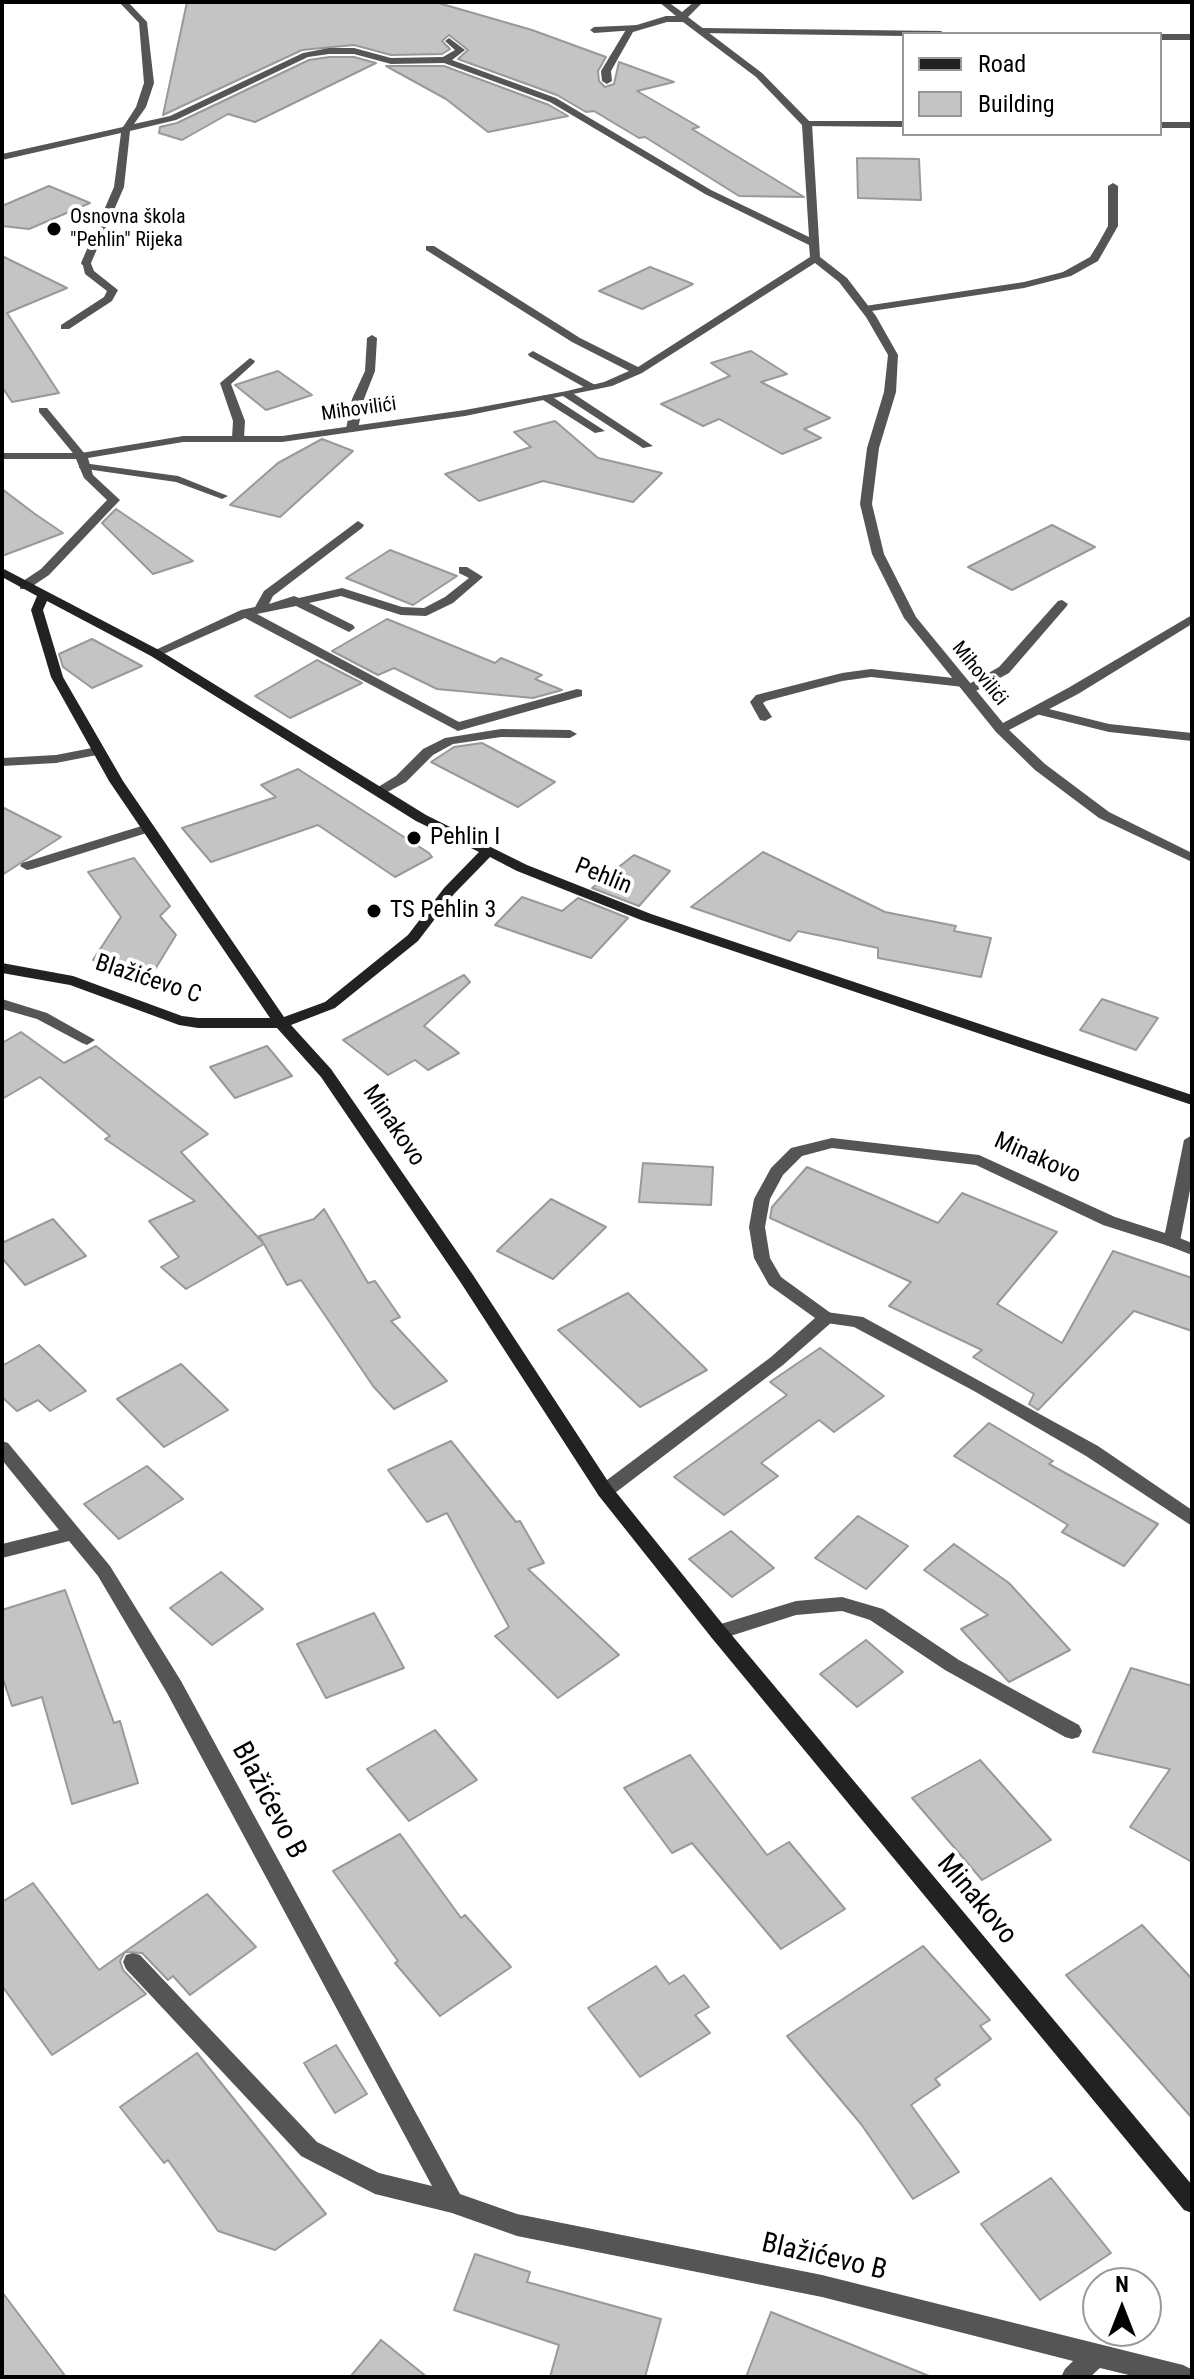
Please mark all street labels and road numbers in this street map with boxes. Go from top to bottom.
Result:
street label: Mihovilići [320,393,398,427]
street label: Mihovilići [946,637,1012,711]
street label: Pehlin [570,853,636,901]
street label: Blažićevo C [91,949,205,1011]
street label: Minakovo [355,1080,431,1172]
street label: Minakovo [989,1127,1085,1191]
street label: Blažićevo B [223,1737,313,1865]
street label: Minakovo [929,1848,1023,1952]
street label: Blažićevo B [758,2227,890,2289]

